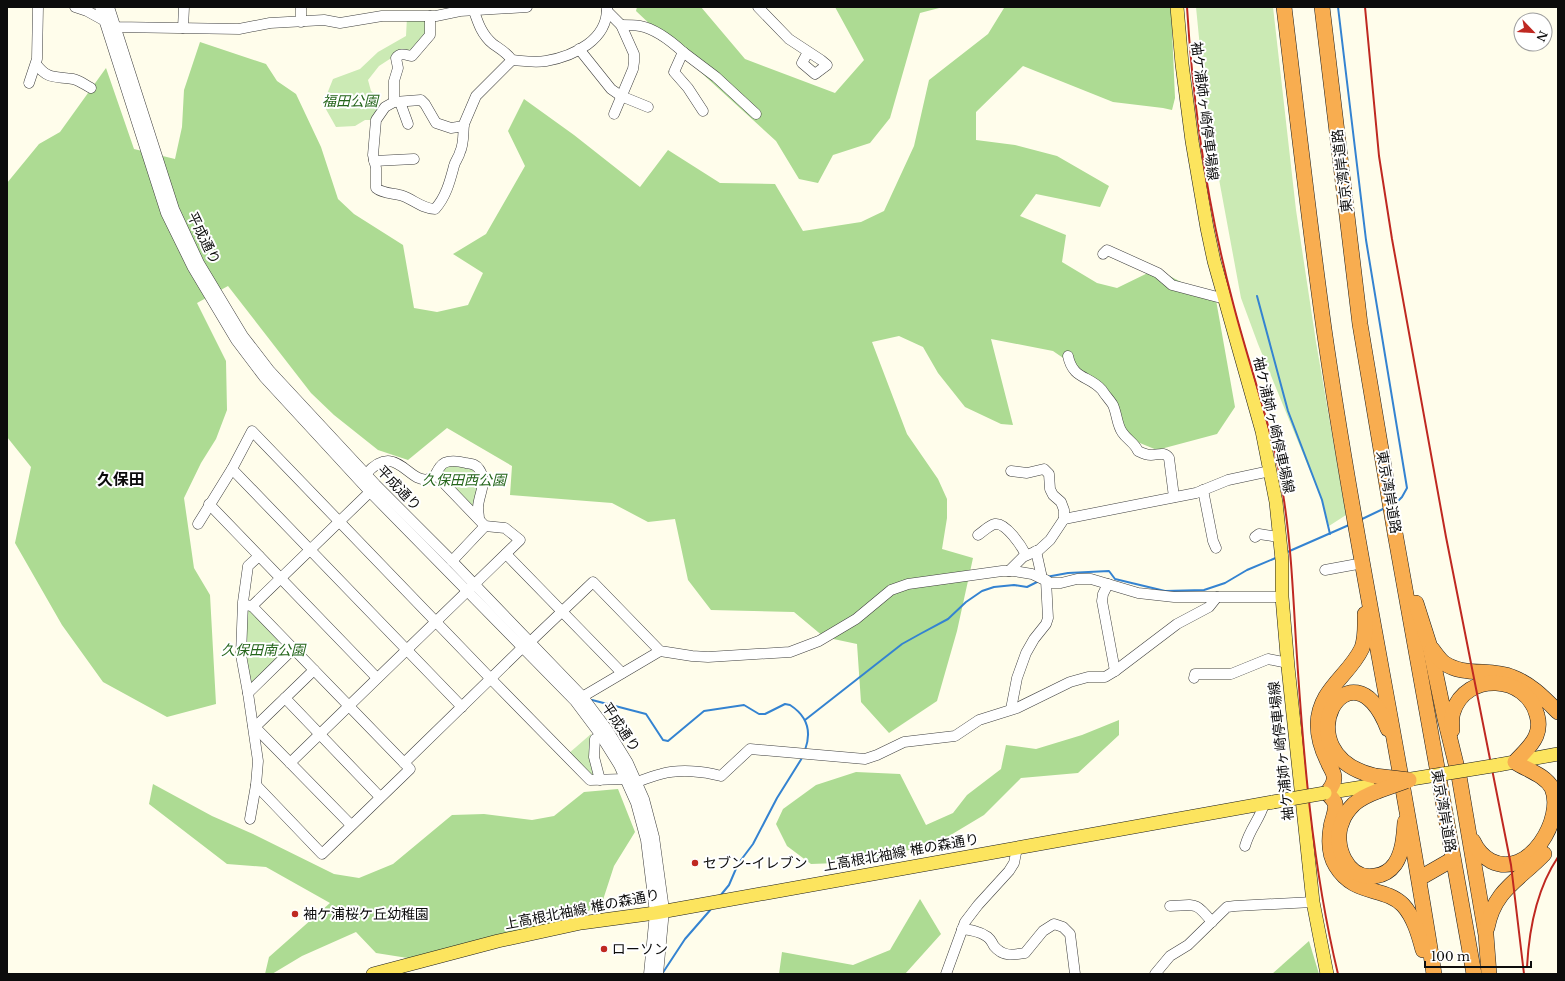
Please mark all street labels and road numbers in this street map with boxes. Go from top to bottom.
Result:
street label: 袖ケ浦姉ヶ崎停車場線 [1188,40,1222,182]
street label: 東京湾岸道路 [1328,128,1356,214]
street label: 平成通り [184,209,224,267]
street label: 袖ケ浦姉ヶ崎停車場線 [1249,355,1299,495]
street label: 東京湾岸道路 [1373,449,1405,535]
street label: 平成通り [373,462,425,514]
street label: 袖ケ浦姉ヶ崎停車場線 [1265,680,1297,822]
street label: 平成通り [598,699,644,755]
street label: 東京湾岸道路 [1428,768,1460,854]
street label: 上高根北袖線 椎の森通り [822,829,980,875]
street label: 上高根北袖線 椎の森通り [503,885,661,933]

